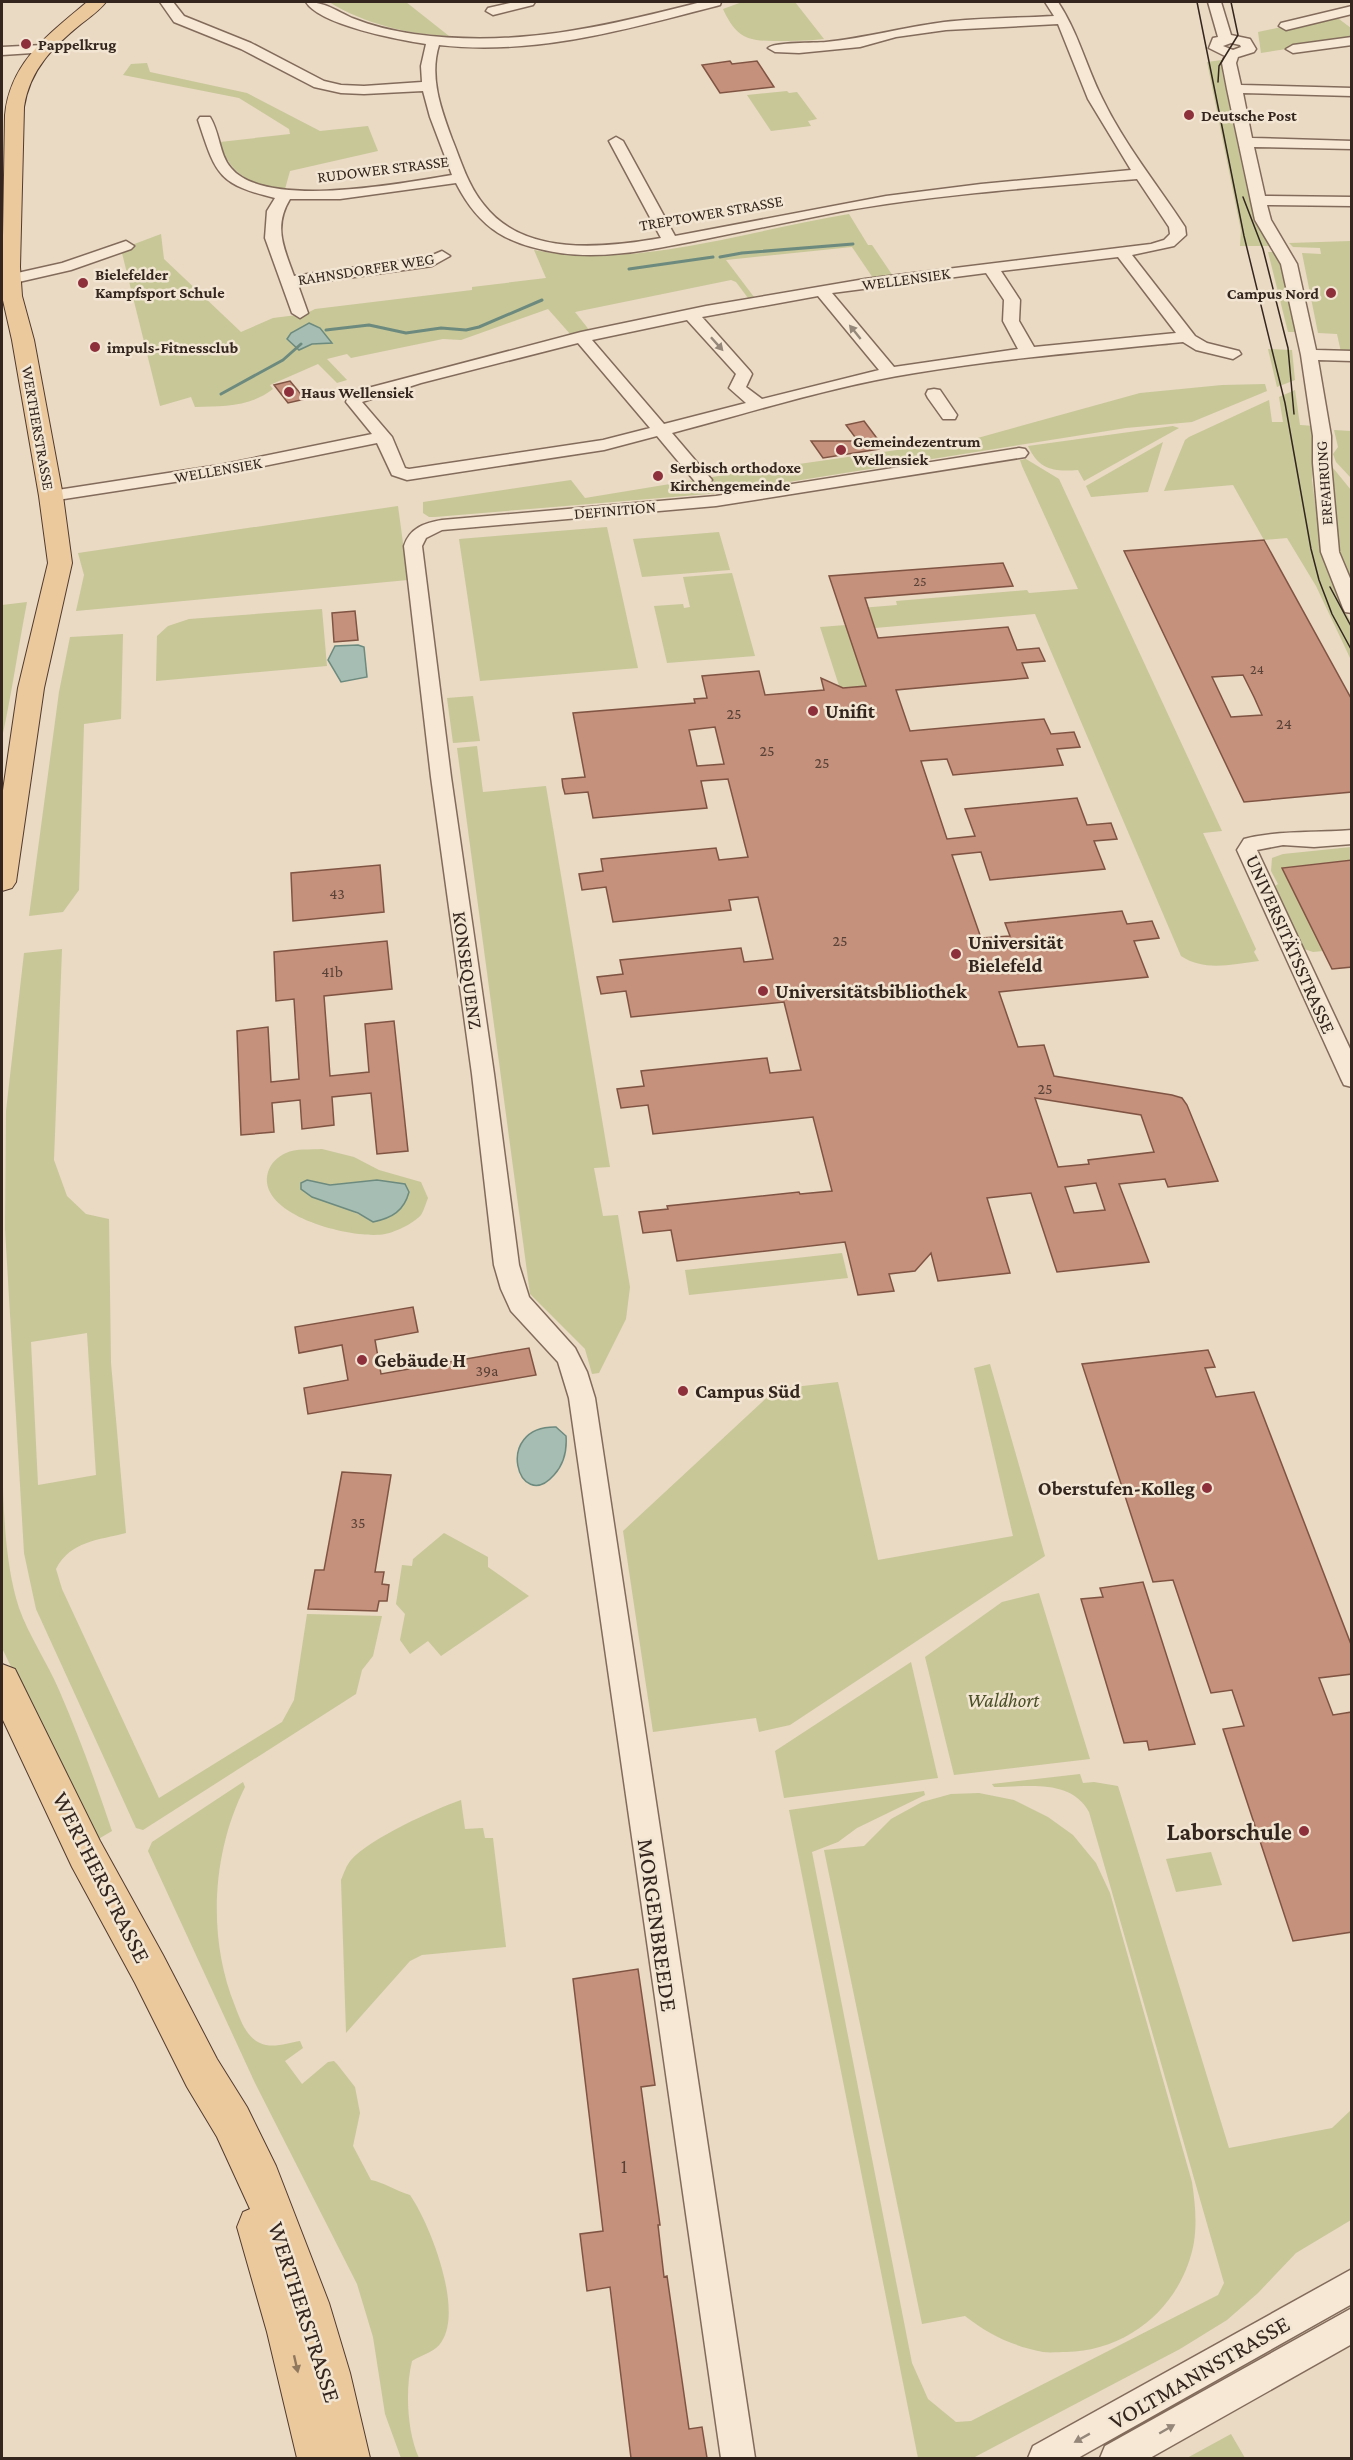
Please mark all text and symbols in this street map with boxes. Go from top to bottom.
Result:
place label: Pappelkrug [38,36,116,53]
marker: Pappelkrug [19,37,33,51]
place label: Deutsche Post [1201,107,1297,124]
marker: Deutsche Post [1182,108,1196,122]
street label: RUDOWER STRASSE [316,152,450,186]
street label: TREPTOWER STRASSE [638,192,785,234]
street label: RAHNSDORFER WEG [296,250,436,288]
street label: WELLENSIEK [861,264,952,294]
place label: Bielefelder Kampfsport Schule [95,266,225,301]
marker: Bielefelder Kampfsport Schule [76,276,90,290]
place label: Campus Nord [1227,285,1319,302]
marker: Campus Nord [1324,286,1338,300]
one-way arrow [849,325,861,340]
one-way arrow [710,336,723,351]
place label: impuls-Fitnessclub [107,339,238,356]
marker: impuls-Fitnessclub [88,340,102,354]
street label: WERTHERSTRASSE [19,365,57,492]
place label: Haus Wellensiek [301,384,414,401]
marker: Haus Wellensiek [282,385,296,399]
place label: Gemeindezentrum Wellensiek [852,433,981,468]
street label: ERFAHRUNG [1313,440,1335,526]
marker: Gemeindezentrum Wellensiek [834,443,848,457]
street label: WELLENSIEK [173,454,264,486]
place label: Serbisch orthodoxe Kirchengemeinde [670,459,802,494]
marker: Serbisch orthodoxe Kirchengemeinde [651,469,665,483]
street label: DEFINITION [573,498,657,522]
house number: 25 [913,573,927,589]
house number: 24 [1250,661,1264,677]
place label: Unifit [825,700,876,722]
marker: Unifit [806,704,820,718]
house number: 25 [726,705,742,722]
house number: 24 [1276,715,1292,732]
house number: 25 [759,742,775,759]
house number: 25 [814,754,830,771]
street label: UNIVERSITÄTSSTRASSE [1242,851,1340,1037]
house number: 43 [329,885,345,902]
street label: KONSEQUENZ [449,910,487,1030]
place label: Universität Bielefeld [968,931,1064,976]
house number: 25 [832,932,848,949]
marker: Universität Bielefeld [949,947,963,961]
house number: 41b [321,963,343,980]
place label: Universitätsbibliothek [775,980,968,1002]
marker: Universitätsbibliothek [756,984,770,998]
house number: 25 [1037,1080,1053,1097]
place label: Gebäude H [374,1349,466,1371]
marker: Gebäude H [355,1353,369,1367]
house number: 39a [475,1362,499,1379]
place label: Campus Süd [695,1380,800,1402]
marker: Campus Süd [676,1384,690,1398]
place label: Oberstufen-Kolleg [1038,1477,1195,1499]
marker: Oberstufen-Kolleg [1200,1481,1214,1495]
house number: 35 [350,1514,366,1531]
park label: Waldhort [967,1689,1040,1711]
street label: WERTHERSTRASSE [47,1787,157,1967]
place label: Laborschule [1167,1818,1292,1845]
marker: Laborschule [1297,1824,1311,1838]
street label: MORGENBREEDE [632,1837,684,2013]
house number: 1 [621,2155,627,2177]
street label: WERTHERSTRASSE [263,2218,347,2406]
street label: VOLTMANNSTRASSE [1104,2309,1294,2435]
one-way arrow [292,2355,301,2374]
one-way arrow [1159,2425,1176,2435]
one-way arrow [1073,2433,1090,2443]

